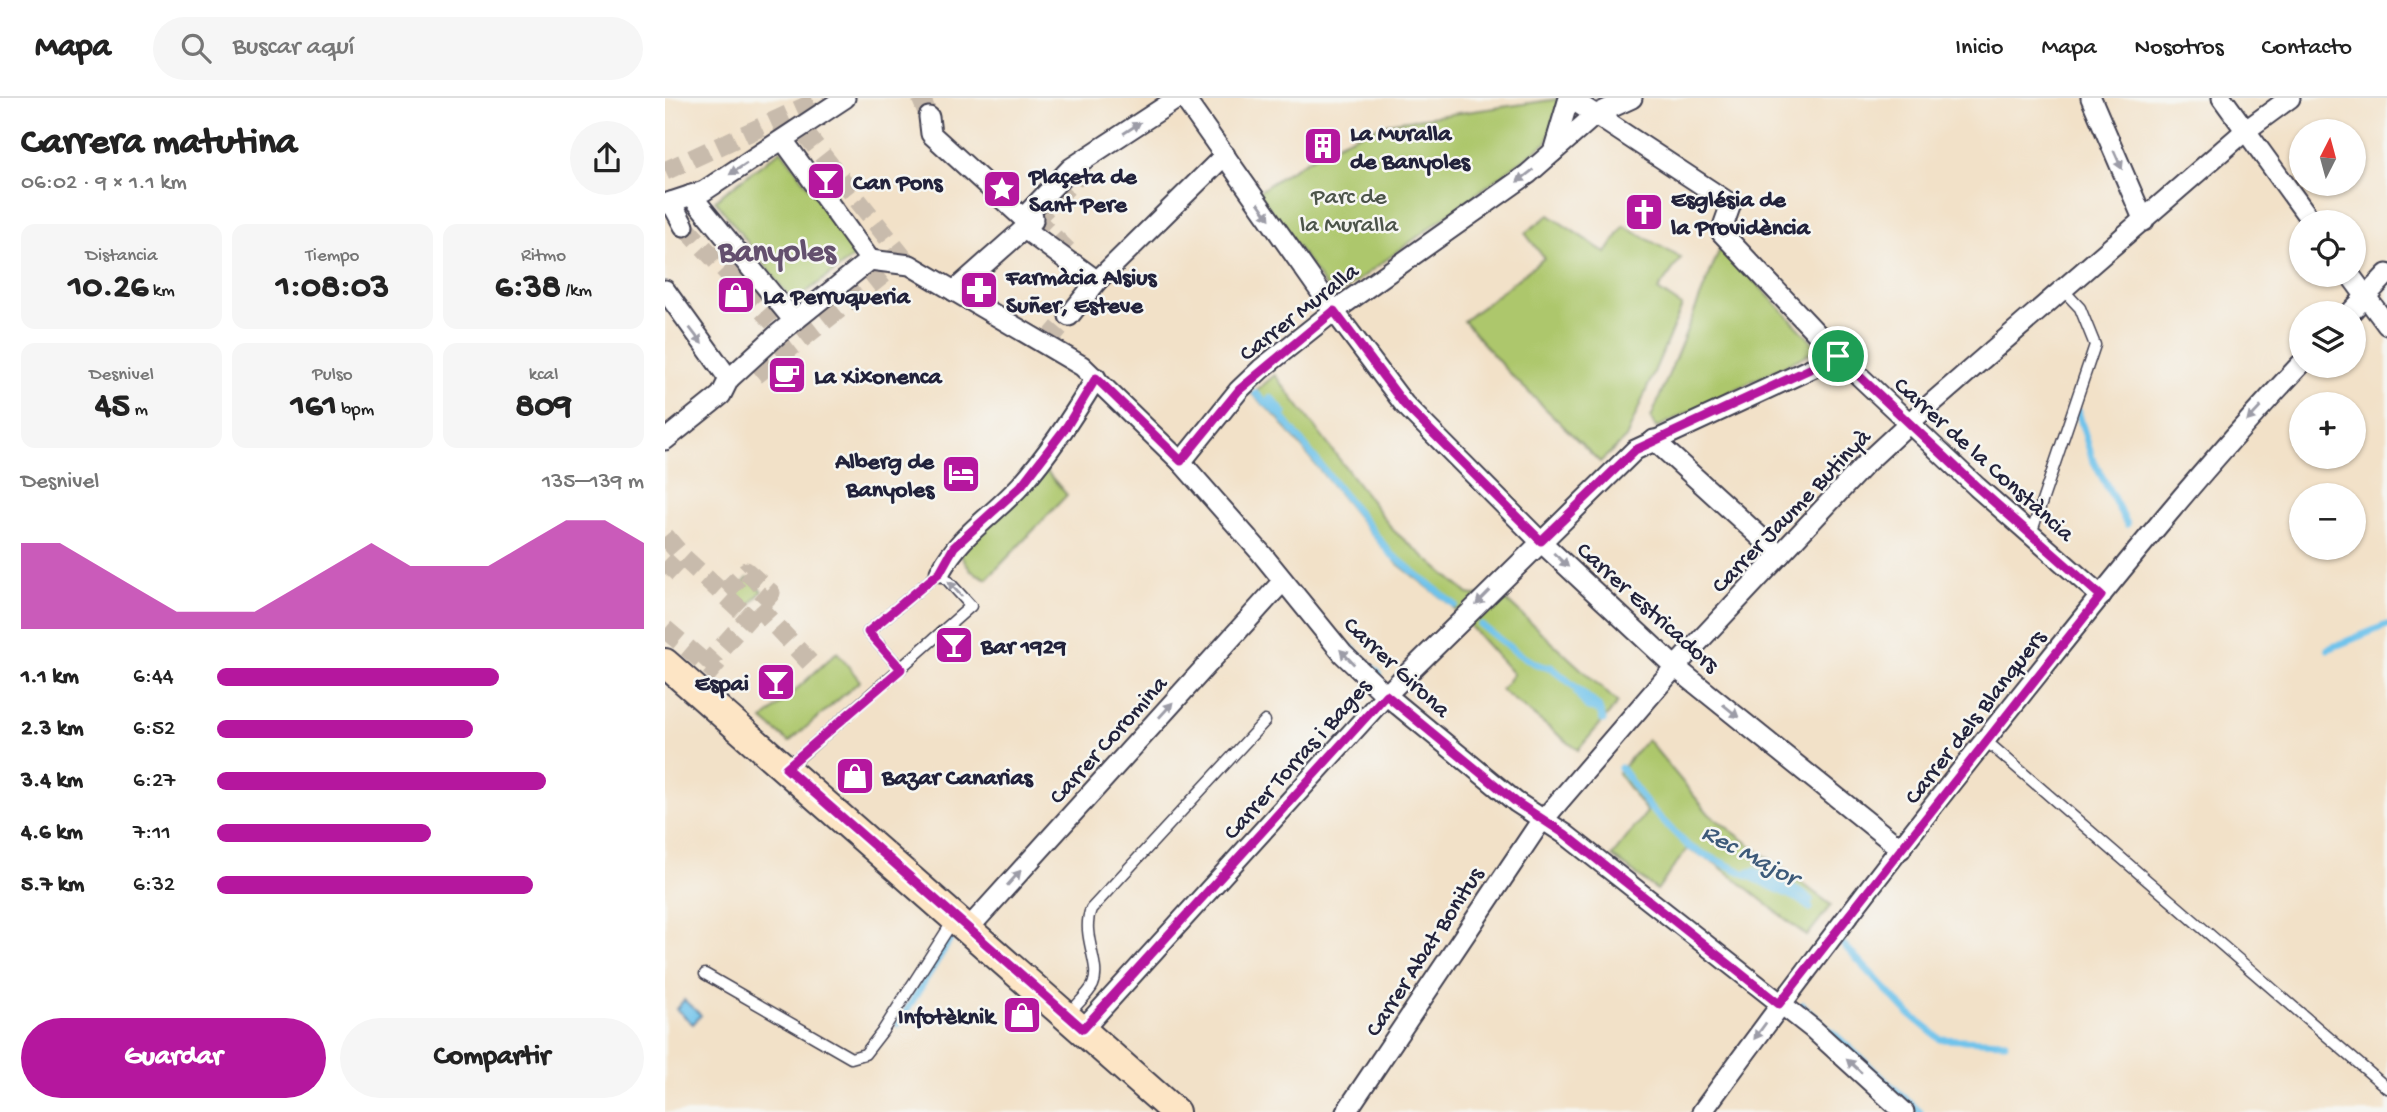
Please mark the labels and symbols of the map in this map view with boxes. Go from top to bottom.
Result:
north arrow [2289,119,2366,196]
place label: La Muralla de Banyoles [1350,121,1471,178]
one-way arrow [1122,122,1142,135]
building icon: La Muralla de Banyoles [1302,125,1344,167]
one-way arrow [2112,149,2123,170]
bar icon: Can Pons [805,160,847,202]
one-way arrow [728,163,747,176]
place label: Plaçeta de Sant Pere [1027,164,1138,221]
place icon: Plaçeta de Sant Pere [981,168,1023,210]
one-way arrow [1516,168,1534,183]
place label: Can Pons [853,170,944,199]
park label: Parc de la Muralla [1300,184,1399,241]
place label: Església de la Providència [1670,187,1811,244]
church icon: Església de la Providència [1623,191,1665,233]
one-way arrow [1257,202,1271,220]
district label: Banyoles [717,235,838,273]
street label: Carrer Muralla [1235,258,1366,369]
place label: Farmàcia Alsius Suñer, Esteve [1005,265,1158,322]
pharmacy icon: Farmàcia Alsius Suñer, Esteve [958,269,1000,311]
shop icon: La Perruqueria [715,274,757,316]
place label: La Perruqueria [763,284,911,313]
one-way arrow [688,326,703,344]
pin [1808,326,1868,386]
cafe icon: La Xixonenca [766,354,808,396]
place label: La Xixonenca [814,364,943,393]
street label: Carrer de la Constància [1886,372,2080,550]
one-way arrow [2247,405,2263,422]
street label: Carrer Jaume Butinyà [1707,424,1879,601]
place label: Alberg de Banyoles [834,449,936,506]
hotel icon: Alberg de Banyoles [940,453,982,495]
street label: Carrer Estricadors [1569,537,1725,681]
one-way arrow [1552,552,1569,568]
one-way arrow [948,581,964,598]
one-way arrow [1476,589,1492,606]
street label: Carrer Girona [1336,612,1456,726]
bar icon: Bar 1929 [933,624,975,666]
street label: Carrer dels Blanquers [1900,624,2055,811]
place label: Bar 1929 [980,634,1066,663]
one-way arrow [1339,649,1355,666]
bar icon: Espai [755,661,797,703]
street label: Carrer Coromina [1044,670,1175,812]
place label: Espai [695,671,749,700]
street label: Carrer Torras i Bages [1218,673,1380,847]
one-way arrow [1158,701,1174,718]
one-way arrow [1721,704,1739,719]
shop icon: Bazar Canarias [834,755,876,797]
place label: Bazar Canarias [881,765,1034,794]
water label: Rec Major [1695,819,1807,898]
street label: Carrer Abat Bonitus [1360,862,1492,1043]
one-way arrow [1006,869,1022,887]
shop icon: Infotèknik [1001,994,1043,1036]
place label: Infotèknik [898,1004,998,1033]
one-way arrow [1754,1022,1768,1040]
one-way arrow [1845,1058,1863,1074]

